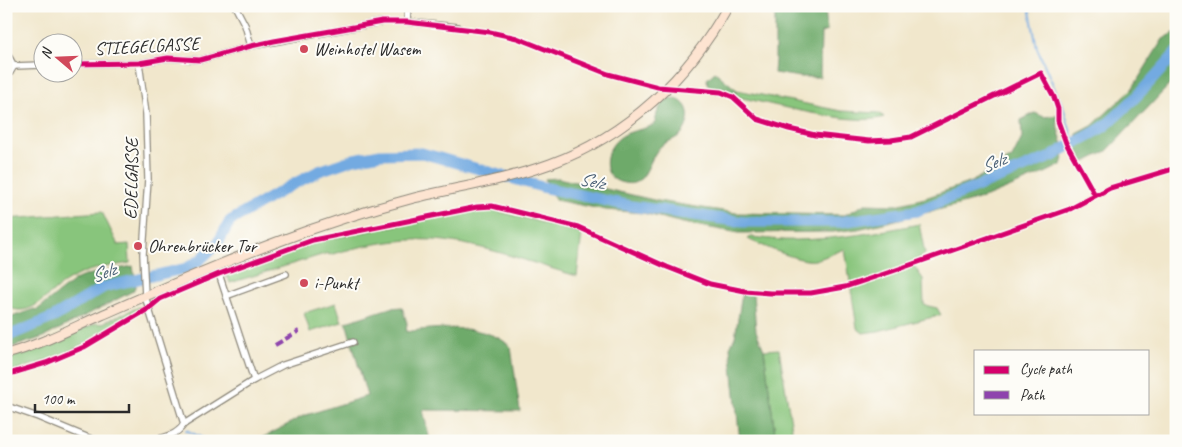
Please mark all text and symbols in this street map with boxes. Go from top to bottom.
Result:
north arrow [32,32,82,82]
street label: STIEGELGASSE [94,32,202,60]
place label: Weinhotel Wasem [314,38,422,60]
marker: Weinhotel Wasem [298,43,310,55]
text: N [37,45,56,61]
street label: EDELGASSE [119,136,143,220]
water label: Selz [978,146,1012,179]
water label: Selz [577,167,609,196]
place label: Ohrenbrücker Tor [148,235,259,257]
marker: Ohrenbrücker Tor [132,240,144,252]
water label: Selz [88,256,122,288]
place label: i-Punkt [314,272,361,294]
marker: i-Punkt [298,277,310,289]
legend [974,350,1150,414]
text: Cycle path [1020,360,1072,379]
scale bar [35,382,129,414]
text: Path [1020,386,1046,405]
text: 100 m [42,390,76,409]

